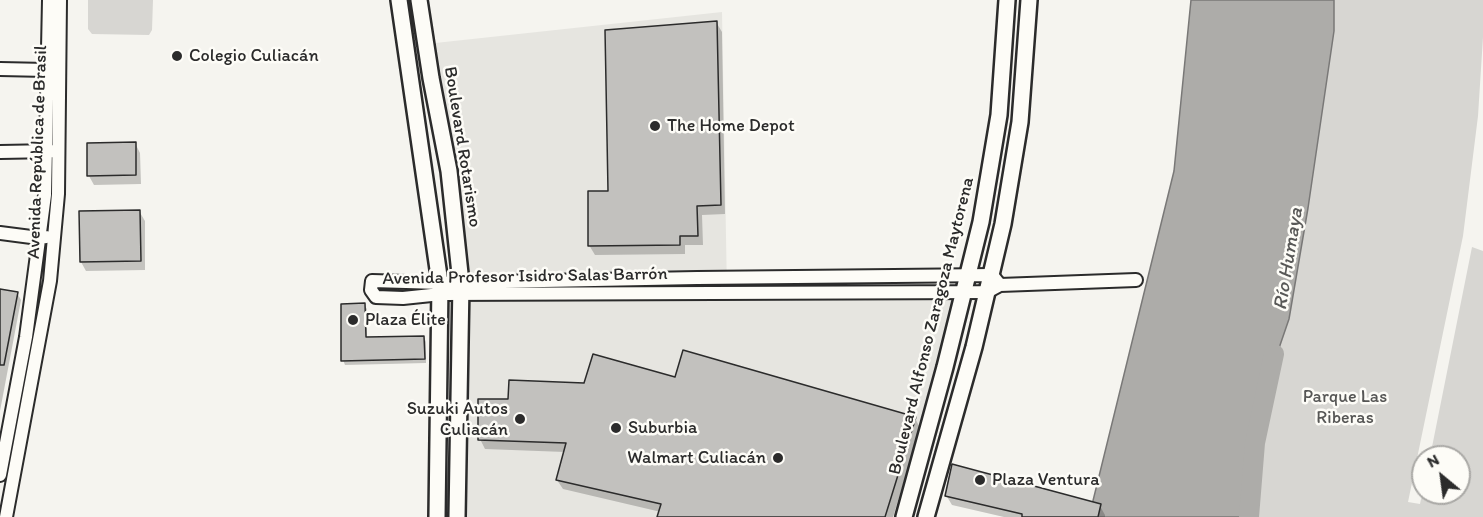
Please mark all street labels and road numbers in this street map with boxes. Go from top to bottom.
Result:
street label: Avenida República de Brasil [23,45,53,259]
street label: Boulevard Rotarismo [439,65,485,229]
street label: Boulevard Alfonso Zaragoza Maytorena [885,175,979,477]
street label: Avenida Profesor Isidro Salas Barrón [382,264,668,290]

